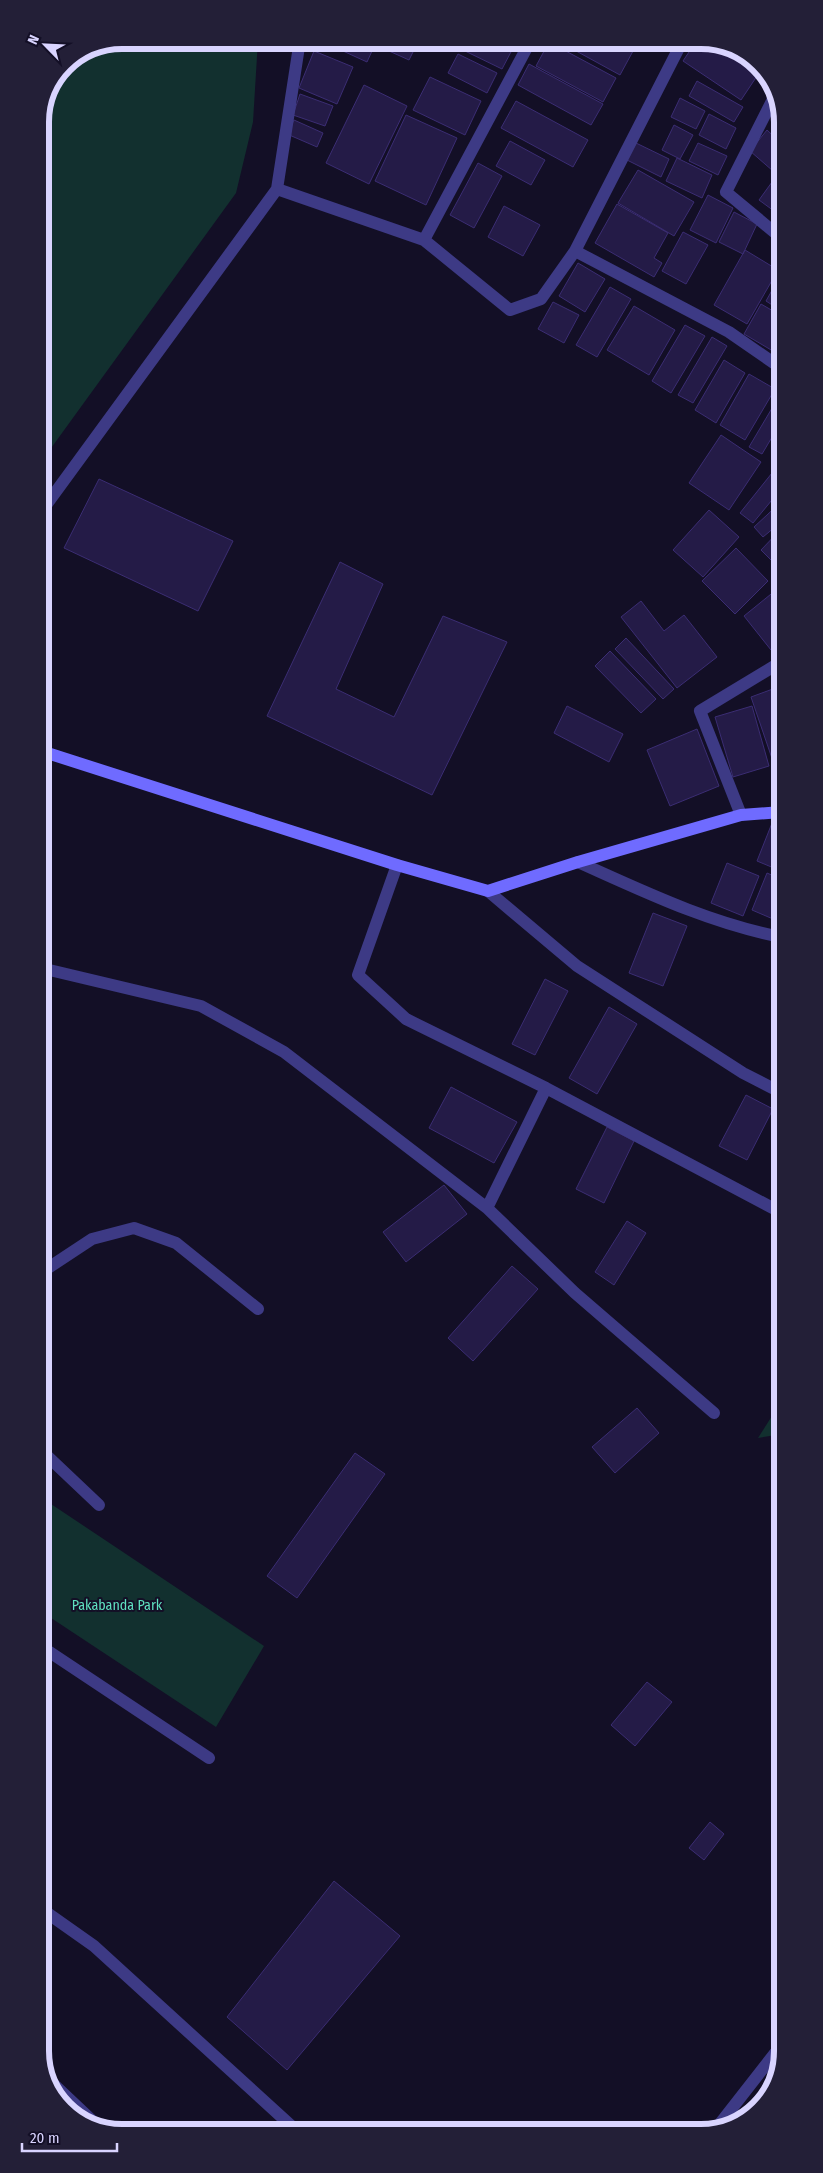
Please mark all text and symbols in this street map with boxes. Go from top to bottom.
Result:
north arrow [20,20,70,70]
text: N [24,33,43,47]
park label: Pakabanda Park [72,1597,163,1614]
scale bar [22,2120,118,2152]
text: 20 m [30,2129,60,2147]

